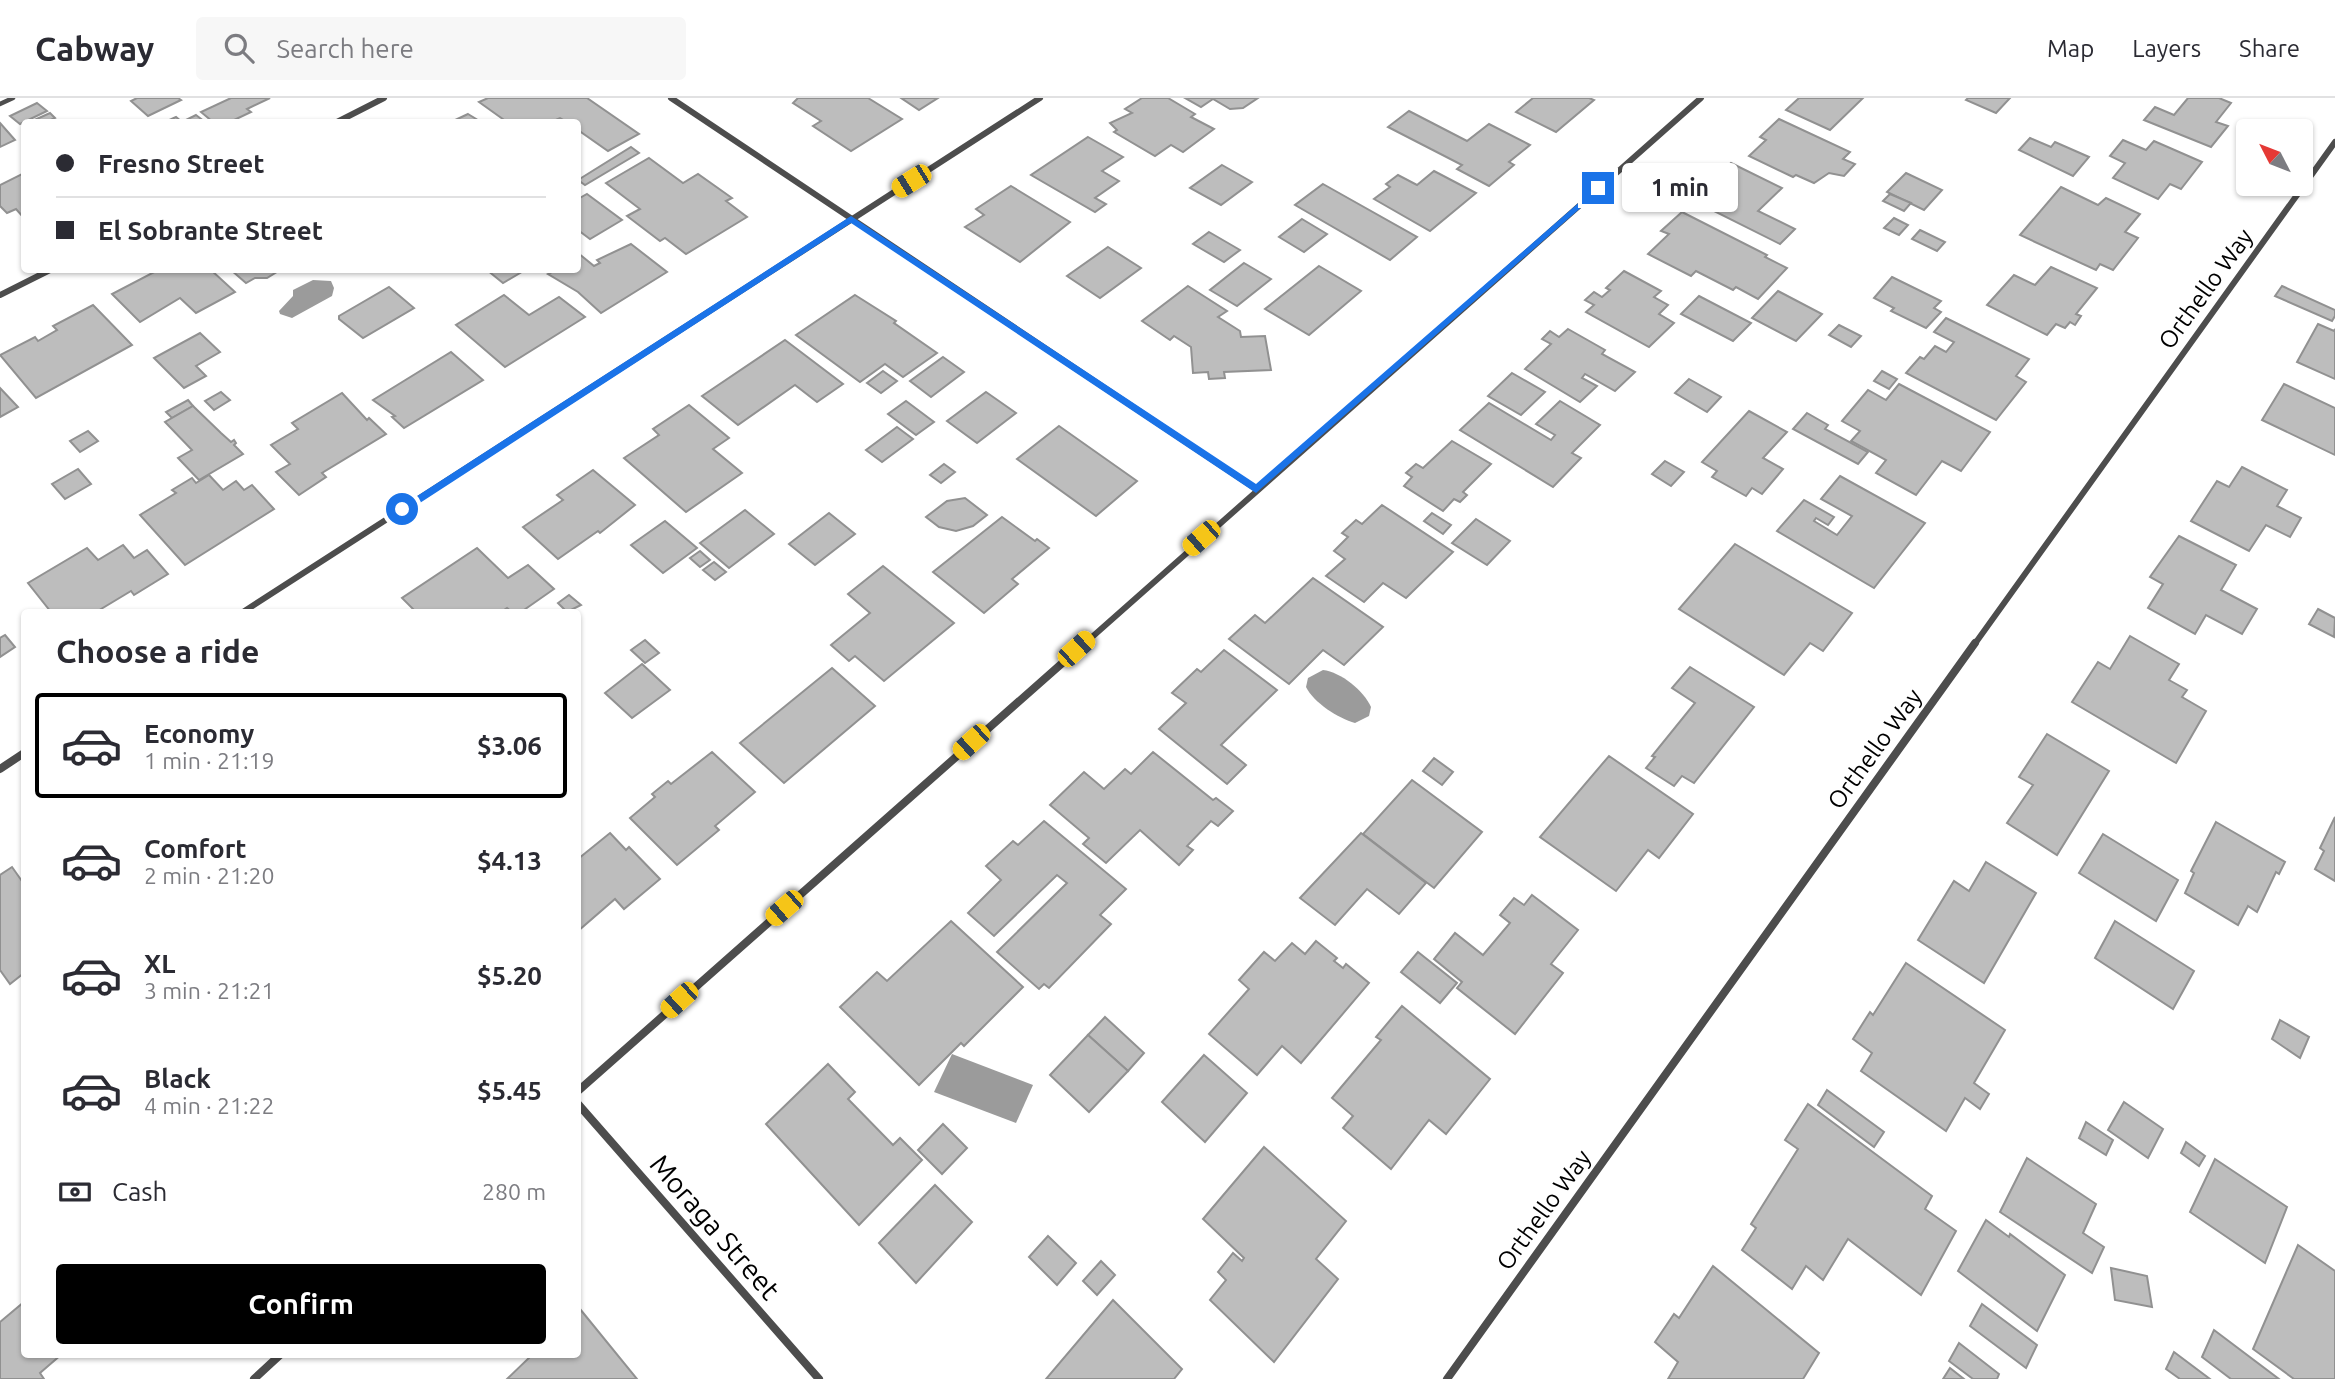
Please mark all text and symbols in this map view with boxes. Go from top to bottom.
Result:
search box [196,17,686,80]
icon: search [220,29,258,67]
text: Cabway [35,30,154,67]
text: Search here [276,34,414,63]
text: Map [2047,35,2094,62]
text: Layers [2132,35,2201,62]
text: Share [2239,35,2300,62]
north arrow [2236,119,2314,196]
map controls [2236,119,2313,196]
text: Fresno Street [98,149,265,178]
car [888,161,935,201]
callout: 1 min [1622,164,1738,212]
route end [1582,172,1614,204]
text: 1 min [1651,175,1709,200]
text: El Sobrante Street [98,216,323,245]
street label: Orthello Way [2153,223,2258,354]
route start [386,493,418,525]
car [1179,516,1224,560]
car [1054,627,1099,671]
text: Choose a ride [56,633,259,669]
street label: Orthello Way [1822,683,1927,814]
icon: car [60,714,123,777]
text: Economy [144,719,254,748]
car [949,720,994,764]
text: $3.06 [477,731,542,760]
text: 1 min · 21:19 [144,748,275,773]
icon: car [60,829,123,892]
text: Comfort [144,834,247,863]
text: $4.13 [477,846,542,875]
text: 2 min · 21:20 [144,863,275,888]
car [762,886,807,930]
icon: car [60,944,123,1007]
text: XL [144,949,175,978]
text: $5.20 [477,961,542,990]
text: 3 min · 21:21 [144,978,275,1003]
car [657,978,702,1022]
icon: car [60,1059,123,1122]
text: Black [144,1064,211,1093]
text: $5.45 [477,1076,542,1105]
text: 4 min · 21:22 [144,1093,275,1118]
street label: Orthello Way [1491,1144,1596,1275]
street label: Moraga Street [644,1148,786,1305]
icon: cash [56,1173,94,1211]
text: Cash [112,1177,167,1206]
text: 280 m [482,1179,546,1204]
button: Confirm [56,1264,546,1344]

